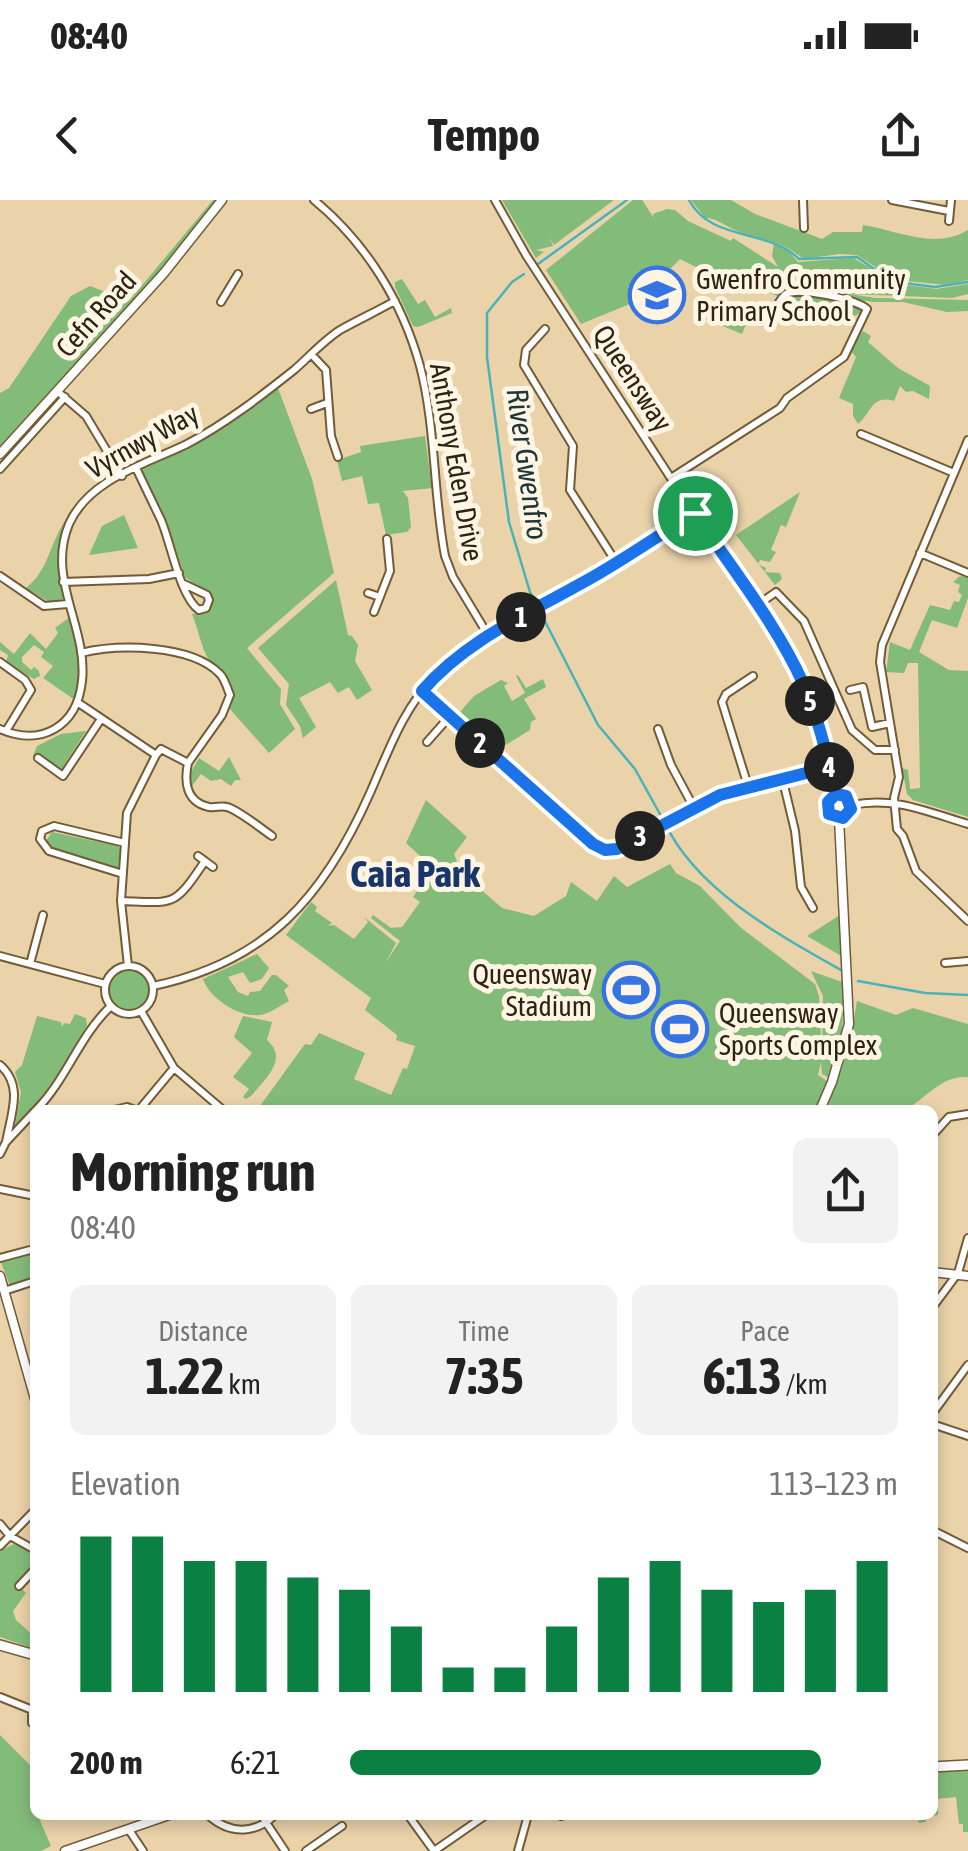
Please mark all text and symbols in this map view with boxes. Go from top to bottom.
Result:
text: 08:40 [50,14,128,57]
icon: back [40,108,95,163]
icon: share [873,108,928,163]
text: Tempo [428,109,540,161]
place label: Gwenfro Community Primary School [696,263,906,327]
street label: Cefn Road [49,265,143,363]
school or university icon: Gwenfro Community Primary School [627,265,687,325]
street label: Queensway [587,319,679,437]
street label: Anthony Eden Drive [424,360,490,564]
water label: River Gwenfro [501,386,555,542]
street label: Vyrnwy Way [80,397,204,485]
pin [653,471,738,556]
icon: arrive [668,486,723,541]
pin: 1 [496,592,546,642]
text: 1 [514,601,528,633]
pin: 5 [785,676,835,726]
text: 5 [803,685,817,717]
pin: 2 [455,718,505,768]
text: 2 [473,727,487,759]
pin: 4 [804,742,854,792]
text: 4 [822,751,836,783]
pin: 3 [615,811,665,861]
text: 3 [633,820,647,852]
district label: Caia Park [350,852,480,895]
place label: Queensway Stadium [472,958,592,1022]
sports icon: Queensway Stadium [601,960,661,1020]
place label: Queensway Sports Complex [719,997,877,1061]
sports icon: Queensway Sports Complex [650,999,710,1059]
button: share [793,1138,898,1243]
text: Morning run [70,1140,316,1203]
text: 08:40 [70,1209,136,1246]
text: Distance [158,1315,248,1347]
text: Time [458,1315,510,1347]
text: Pace [740,1315,790,1347]
text: 1.22 [145,1347,225,1405]
text: 7:35 [444,1347,524,1405]
text: 6:13 [702,1347,782,1405]
text: km [225,1368,261,1400]
text: /km [782,1368,828,1400]
text: Elevation [70,1465,181,1502]
text: 113–123 m [769,1465,898,1502]
text: 200 m [70,1744,143,1781]
text: 6:21 [230,1744,281,1781]

